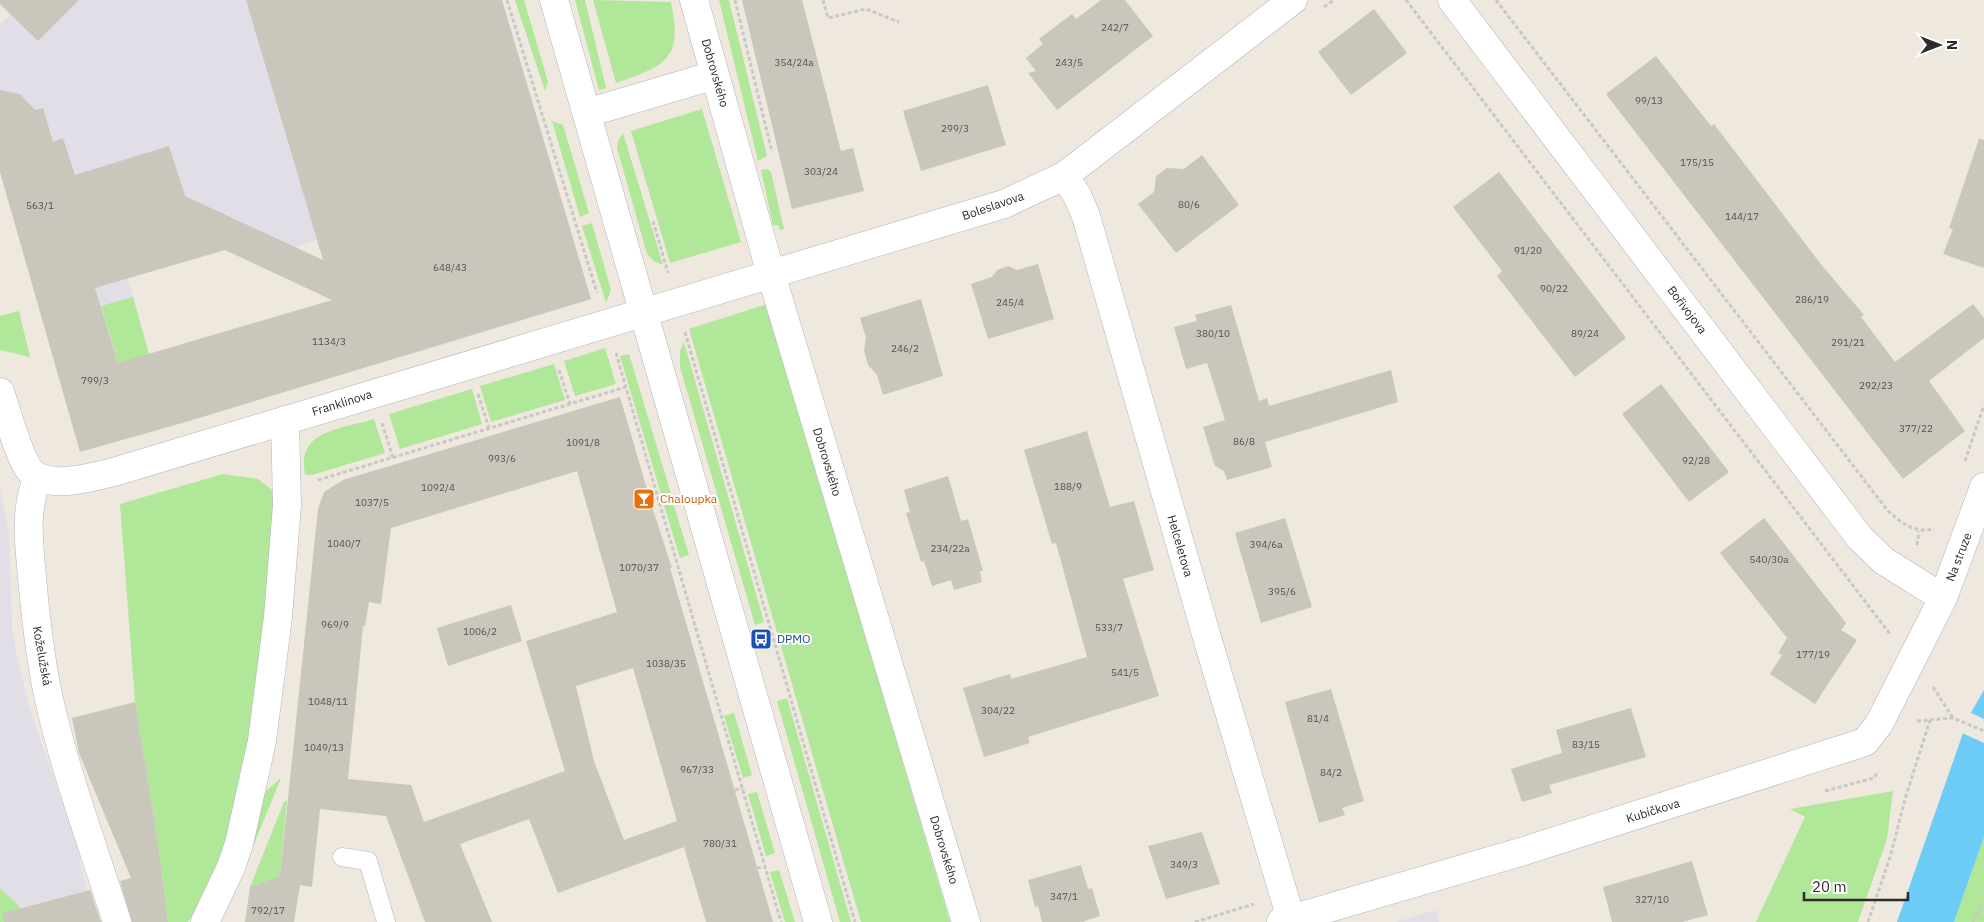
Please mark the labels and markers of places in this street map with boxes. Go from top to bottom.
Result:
bar icon: Chaloupka [632,487,656,511]
place label: Chaloupka [660,491,718,506]
bus stop icon: DPMO [749,627,773,651]
place label: DPMO [777,631,811,646]

